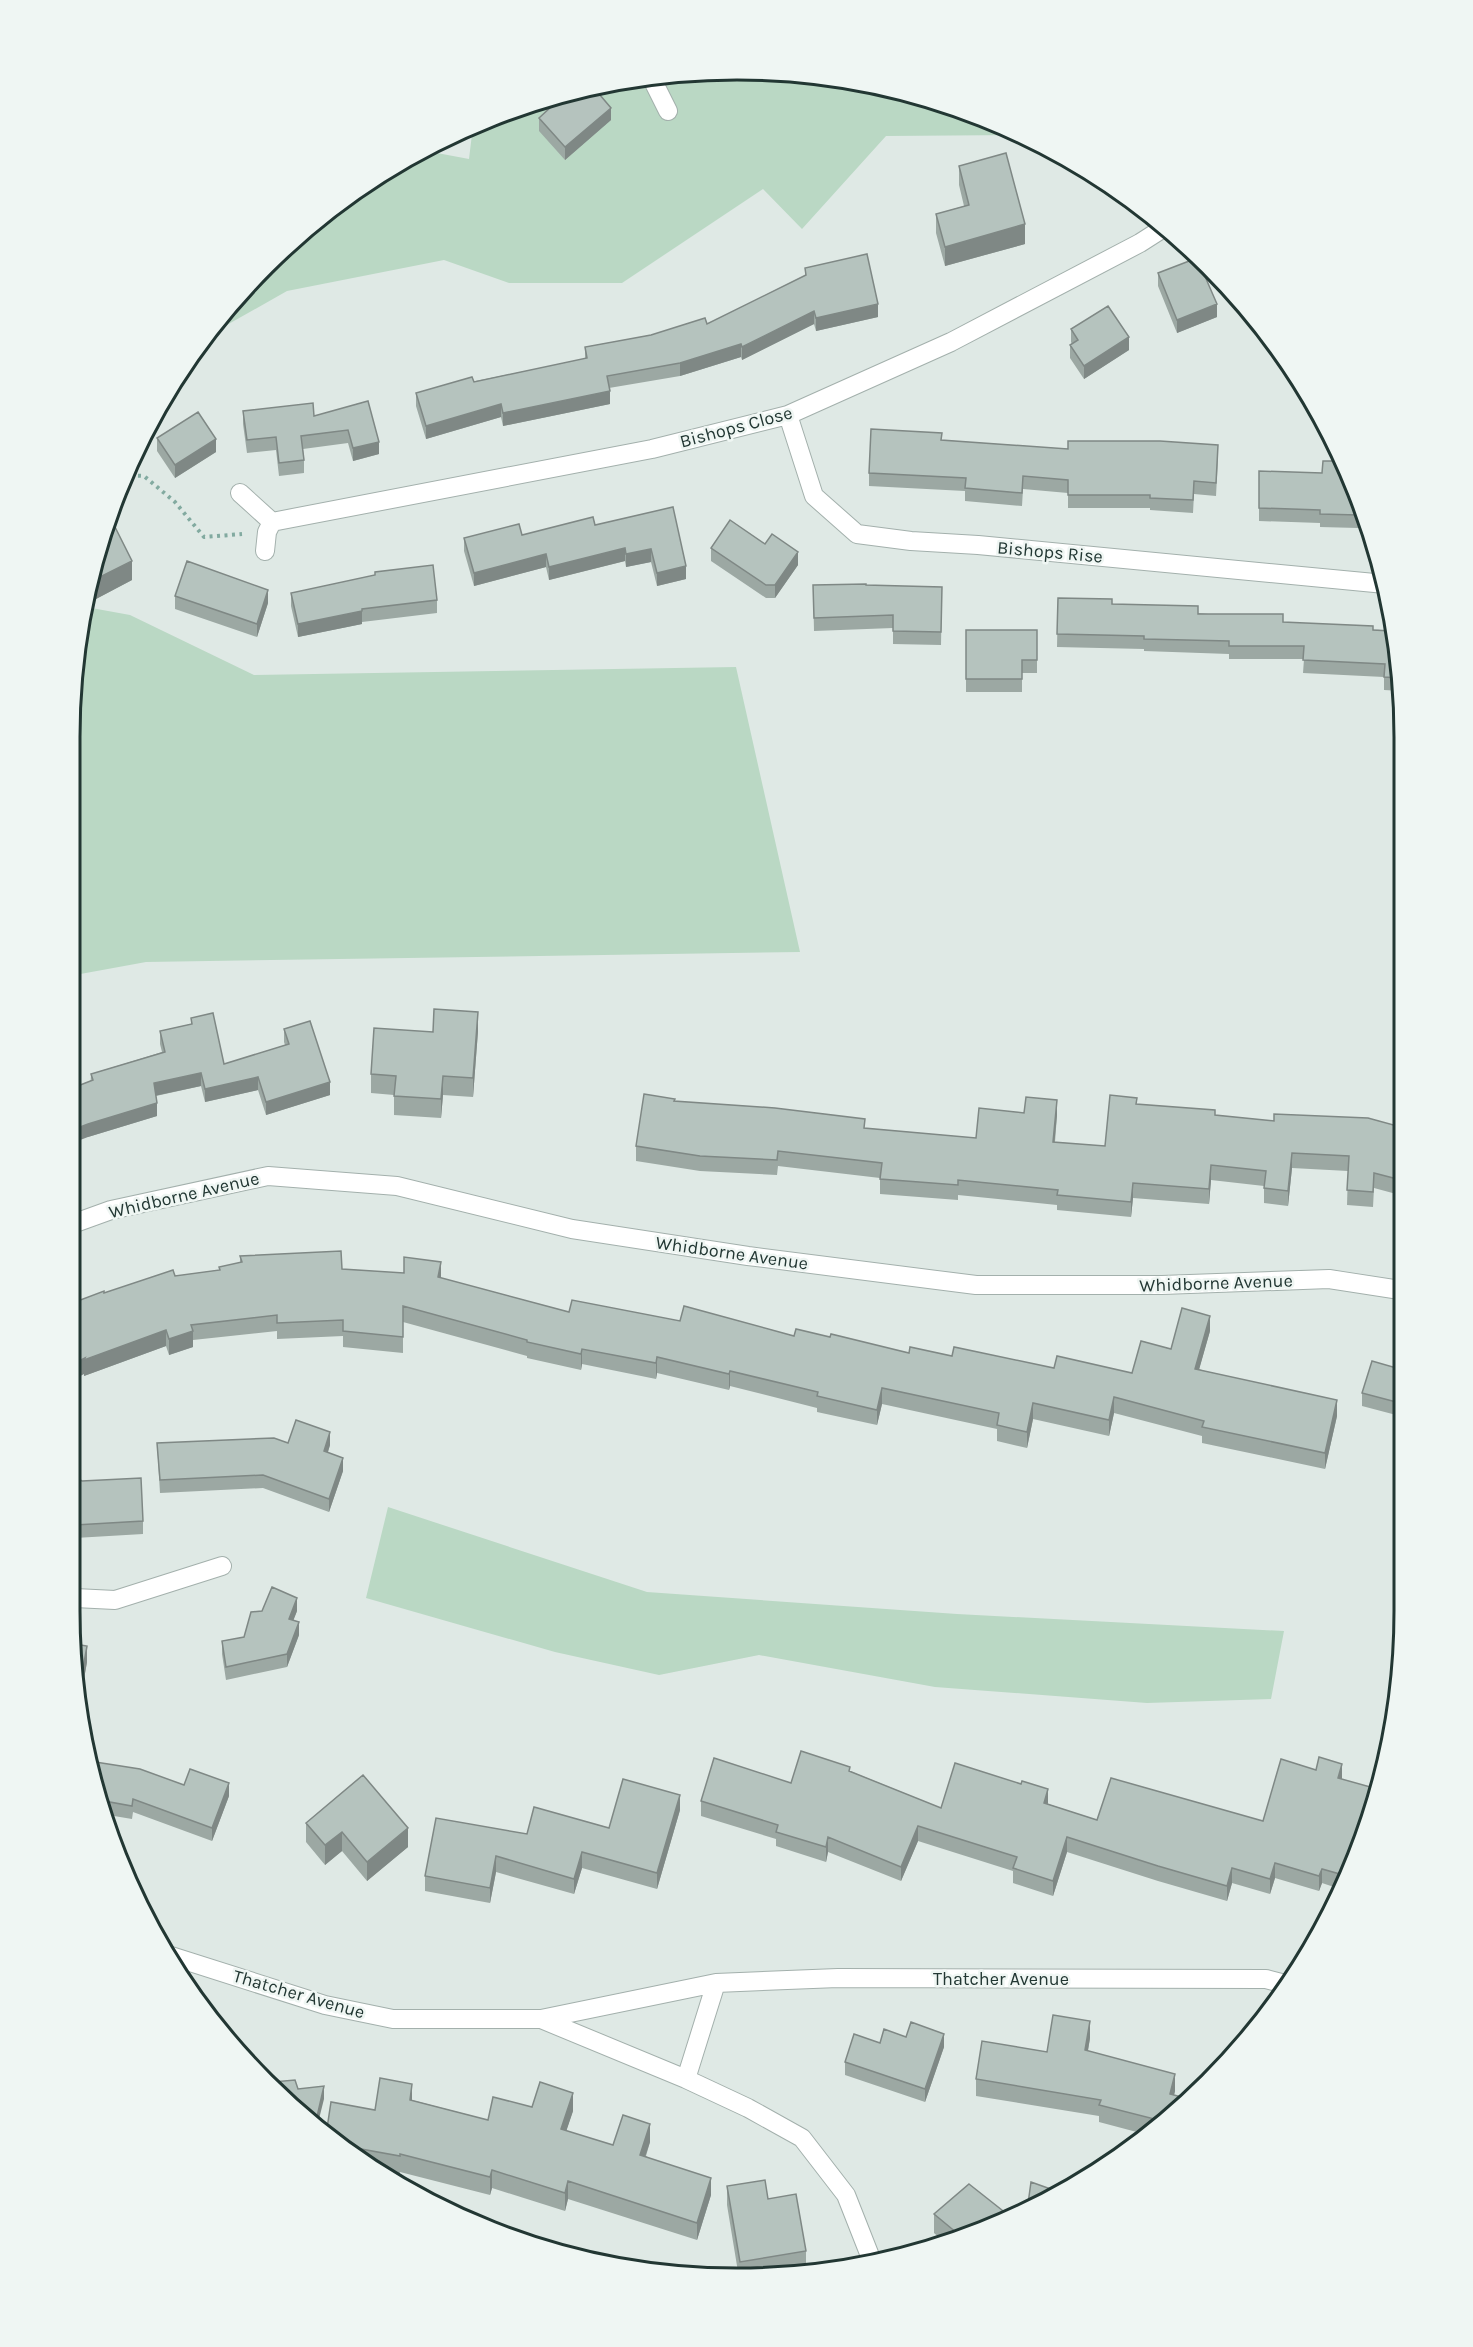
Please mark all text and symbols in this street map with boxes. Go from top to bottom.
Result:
street label: Bishops Close [677,401,795,453]
street label: Bishops Rise [996,536,1104,568]
street label: Whidborne Avenue [107,1167,261,1223]
street label: Whidborne Avenue [654,1231,810,1275]
street label: Whidborne Avenue [1139,1269,1293,1297]
street label: Thatcher Avenue [231,1965,367,2023]
street label: Thatcher Avenue [933,1968,1069,1990]

